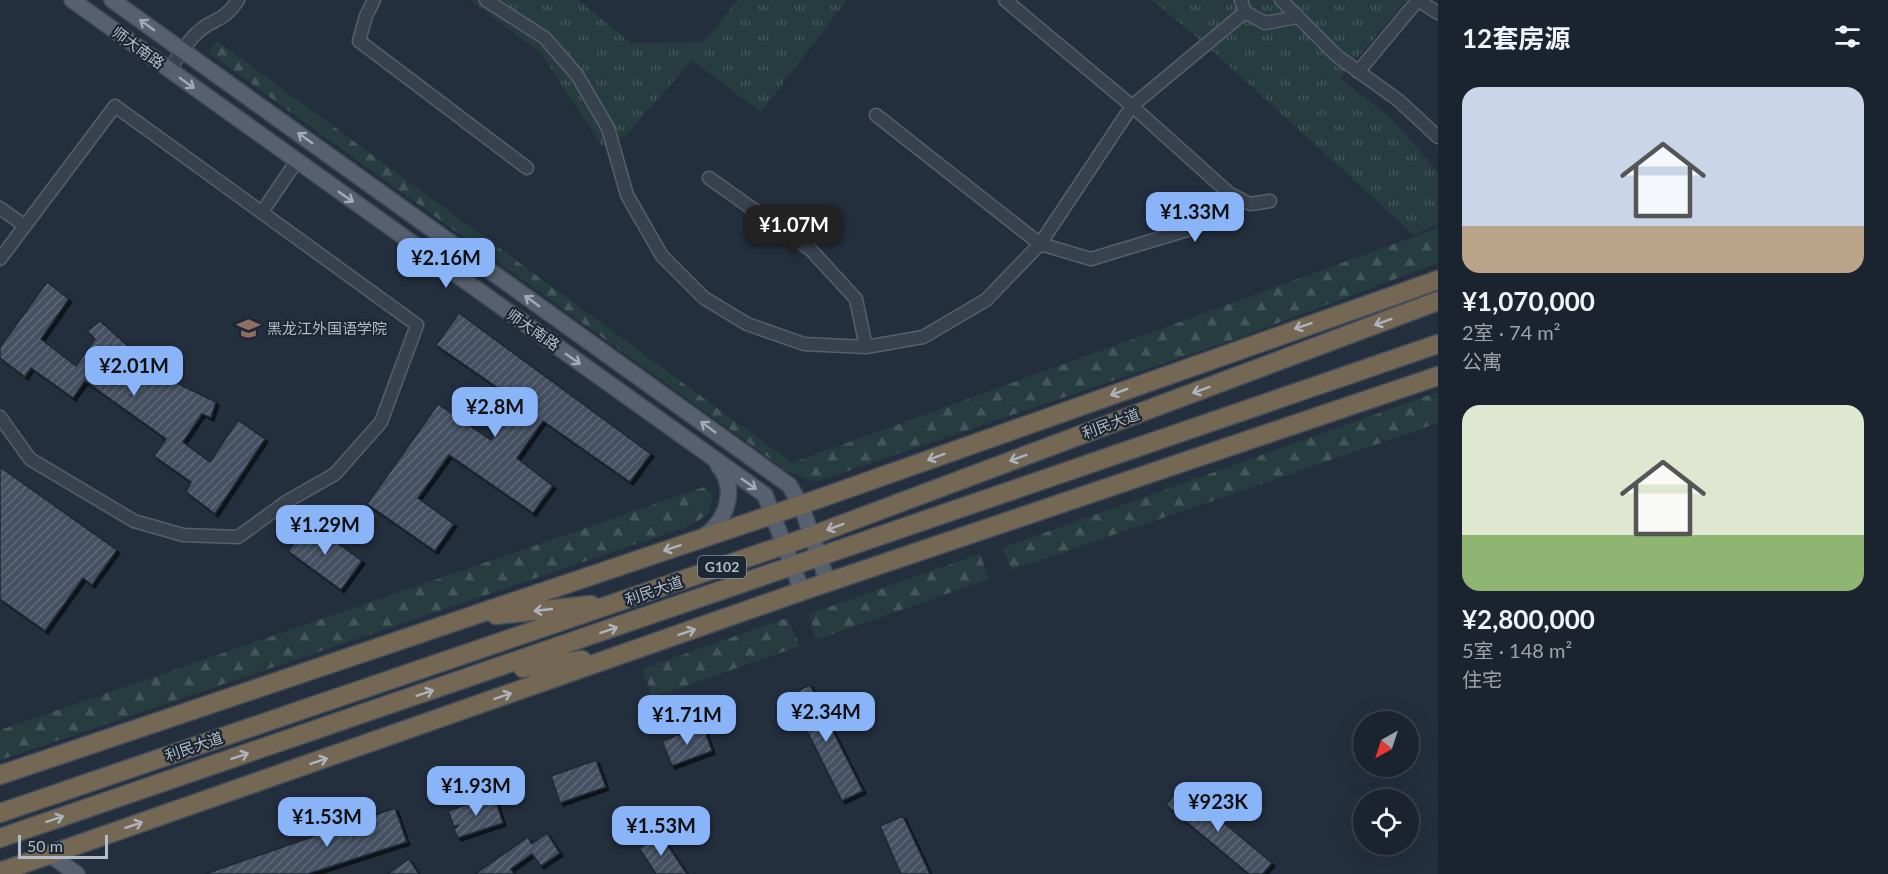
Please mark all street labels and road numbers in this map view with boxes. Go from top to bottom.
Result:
street label: 师大南路 [109,22,168,72]
street label: 师大南路 [504,305,563,354]
street label: 利民大道 [1079,404,1142,442]
road number: G102 [698,556,746,578]
street label: 利民大道 [622,572,685,608]
street label: 利民大道 [162,728,225,764]

